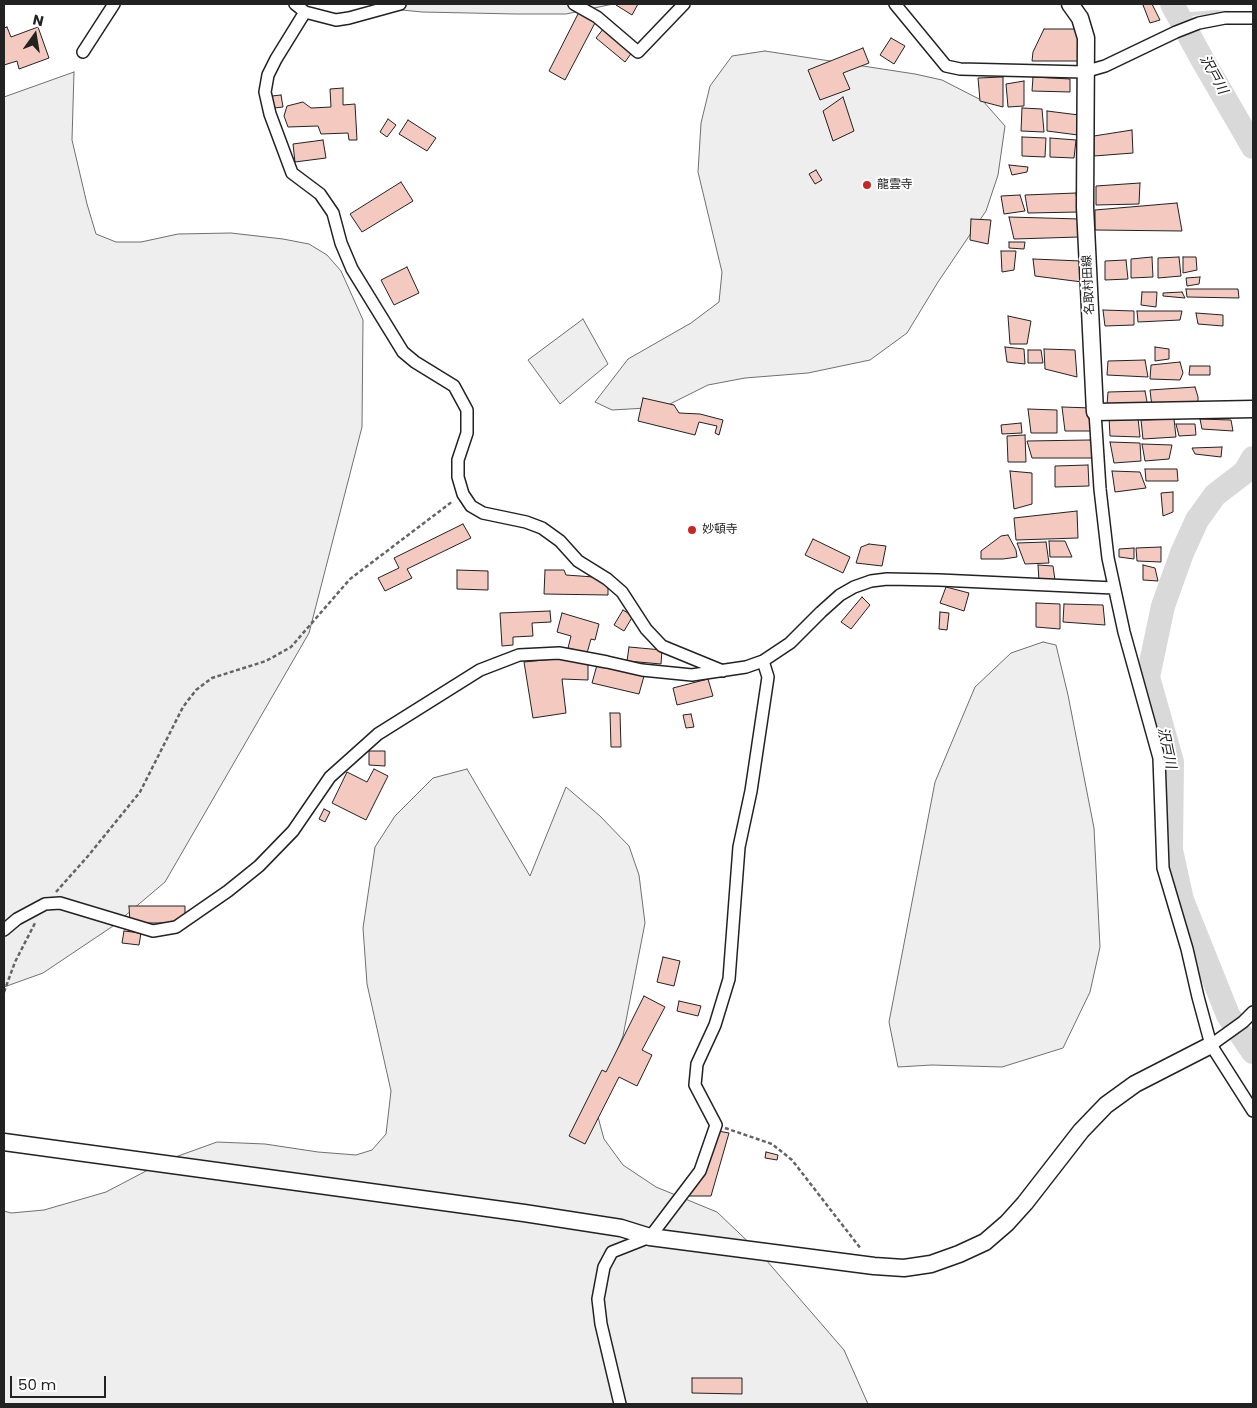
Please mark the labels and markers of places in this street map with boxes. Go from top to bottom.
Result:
place label: 龍雲寺 [877,178,913,192]
marker: 龍雲寺 [861,179,873,191]
place label: 妙頓寺 [702,523,738,537]
marker: 妙頓寺 [686,524,698,536]

